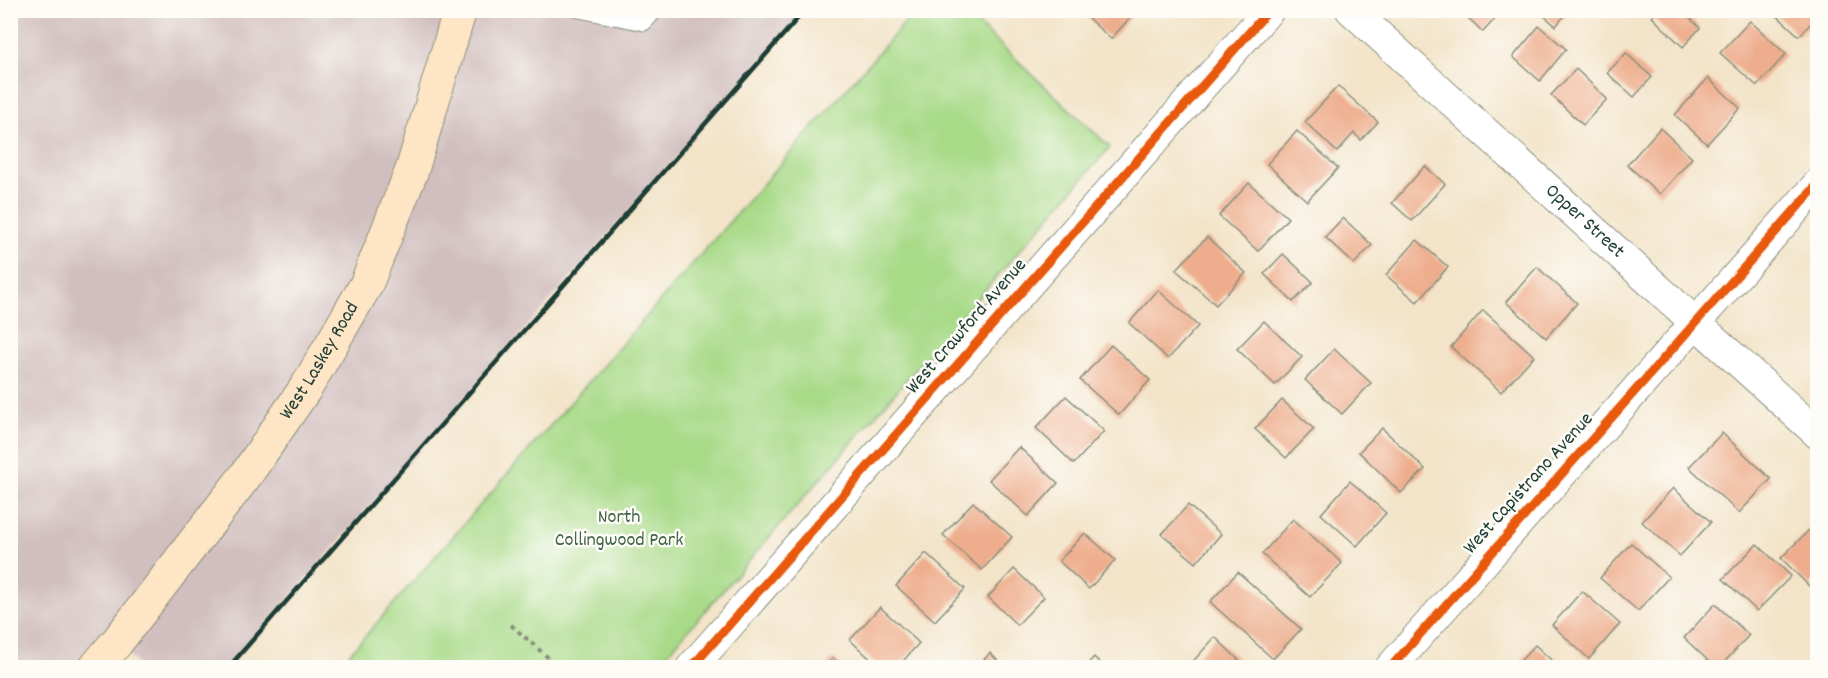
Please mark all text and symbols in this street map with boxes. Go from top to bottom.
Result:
street label: Opper Street [1538,178,1630,266]
street label: West Crawford Avenue [900,253,1034,401]
street label: West Laskey Road [273,297,367,426]
street label: West Capistrano Avenue [1457,407,1601,561]
park label: North Collingwood Park [555,504,683,555]

